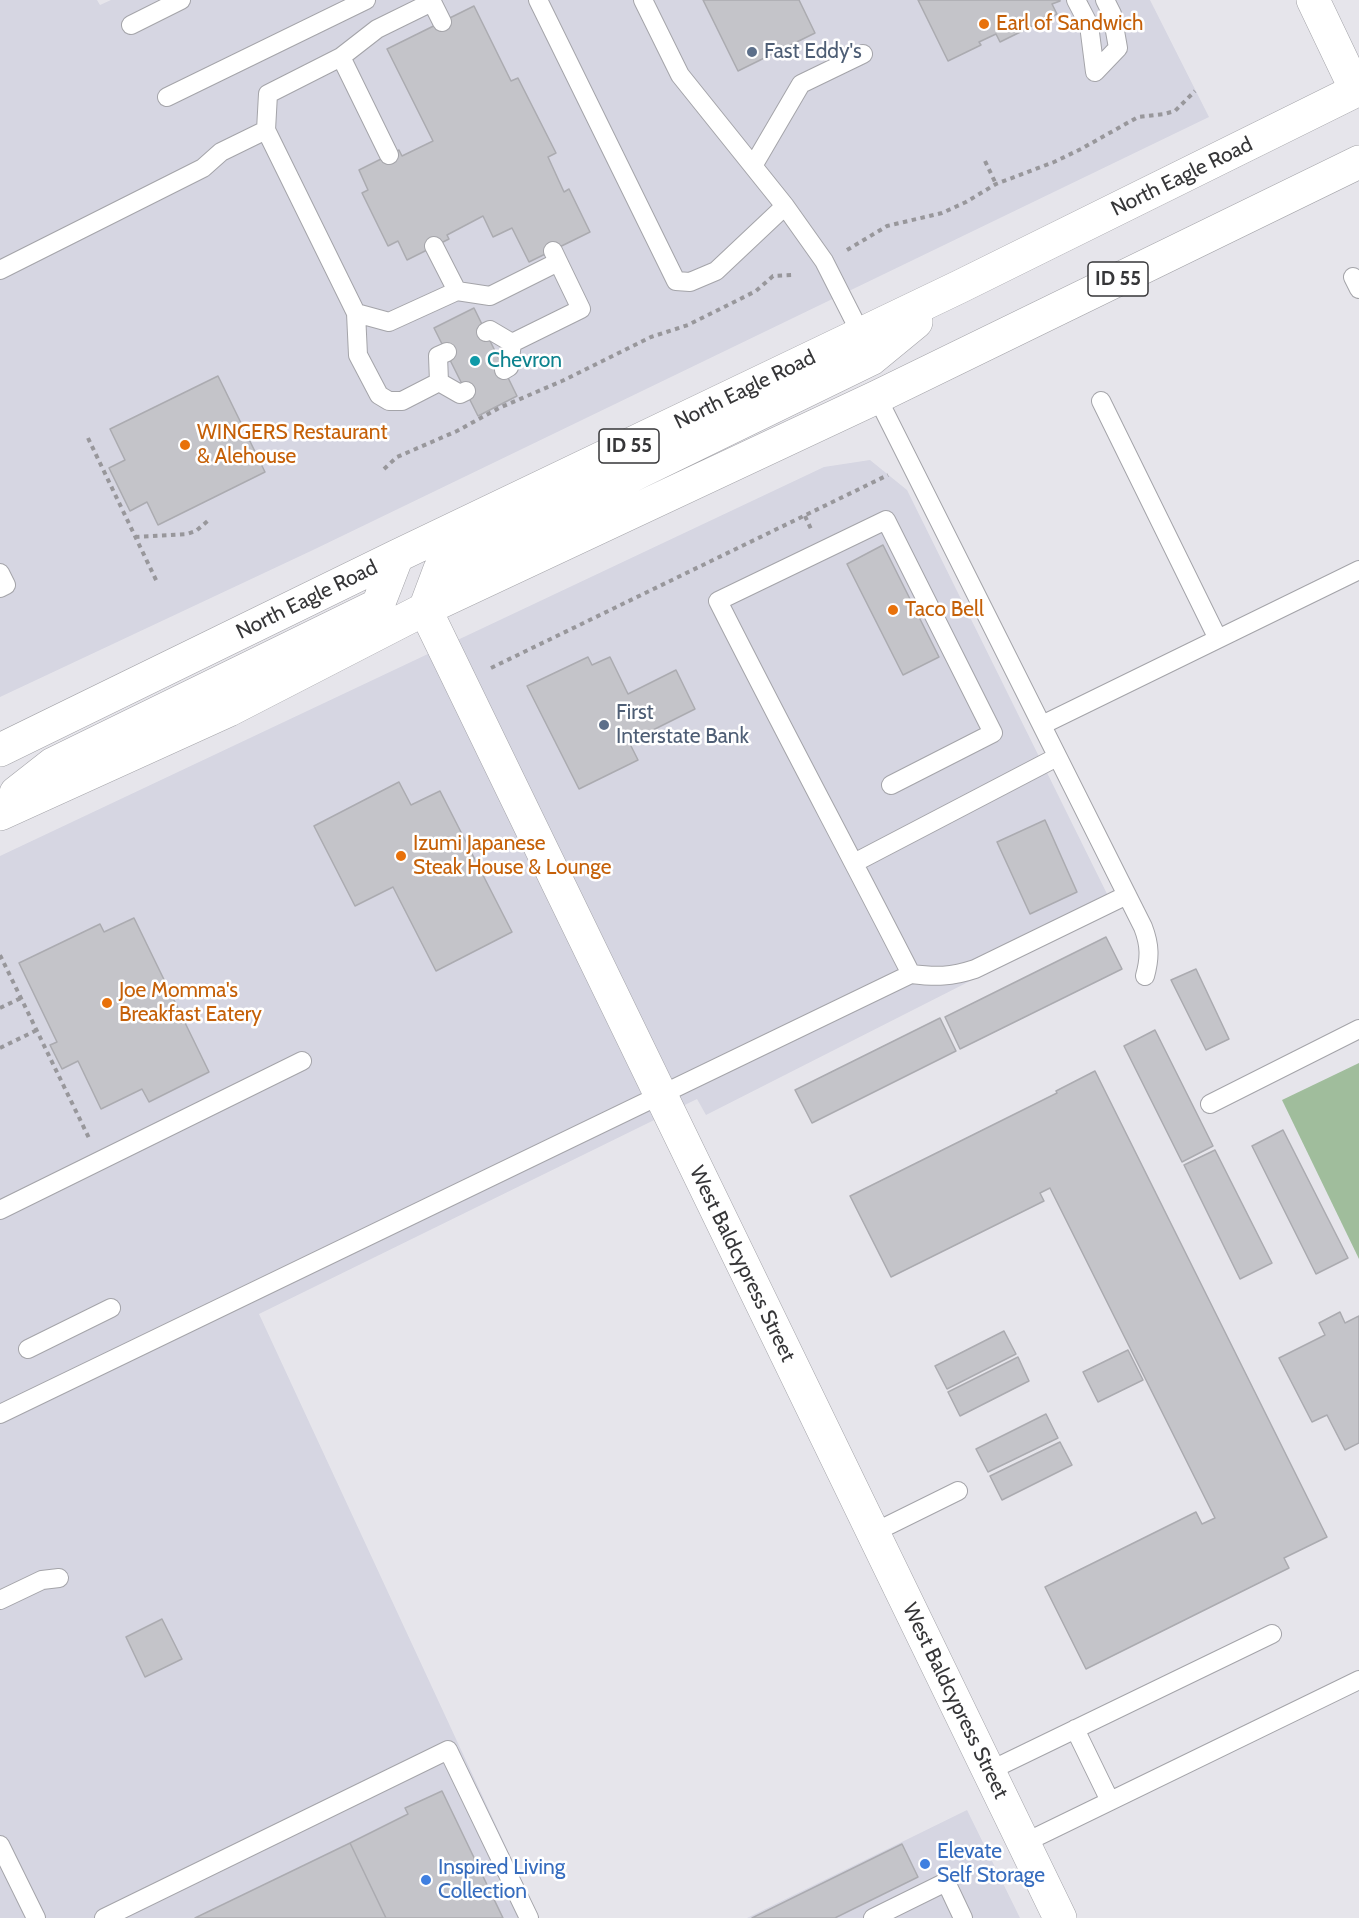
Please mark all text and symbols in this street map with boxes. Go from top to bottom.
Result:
place label: Earl of Sandwich [996,11,1143,37]
marker: Earl of Sandwich [977,17,991,31]
place label: Fast Eddy's [764,39,862,65]
marker: Fast Eddy's [745,45,759,59]
street label: North Eagle Road [1107,132,1257,222]
road number: ID 55 [1088,262,1148,296]
street label: North Eagle Road [670,345,820,435]
place label: Chevron [487,348,562,374]
marker: Chevron [468,354,482,368]
place label: WINGERS Restaurant & Alehouse [197,420,387,470]
road number: ID 55 [599,429,659,463]
marker: WINGERS Restaurant & Alehouse [178,438,192,452]
street label: North Eagle Road [232,555,382,645]
place label: Taco Bell [905,597,984,623]
marker: Taco Bell [886,603,900,617]
place label: First Interstate Bank [616,700,749,750]
marker: First Interstate Bank [597,718,611,732]
place label: Izumi Japanese Steak House & Lounge [413,831,612,881]
marker: Izumi Japanese Steak House & Lounge [394,849,408,863]
place label: Joe Momma's Breakfast Eatery [119,978,262,1028]
marker: Joe Momma's Breakfast Eatery [100,996,114,1010]
street label: West Baldcypress Street [684,1162,800,1366]
street label: West Baldcypress Street [897,1599,1013,1803]
place label: Elevate Self Storage [937,1839,1045,1889]
place label: Inspired Living Collection [438,1855,565,1905]
marker: Elevate Self Storage [918,1857,932,1871]
marker: Inspired Living Collection [419,1873,433,1887]

